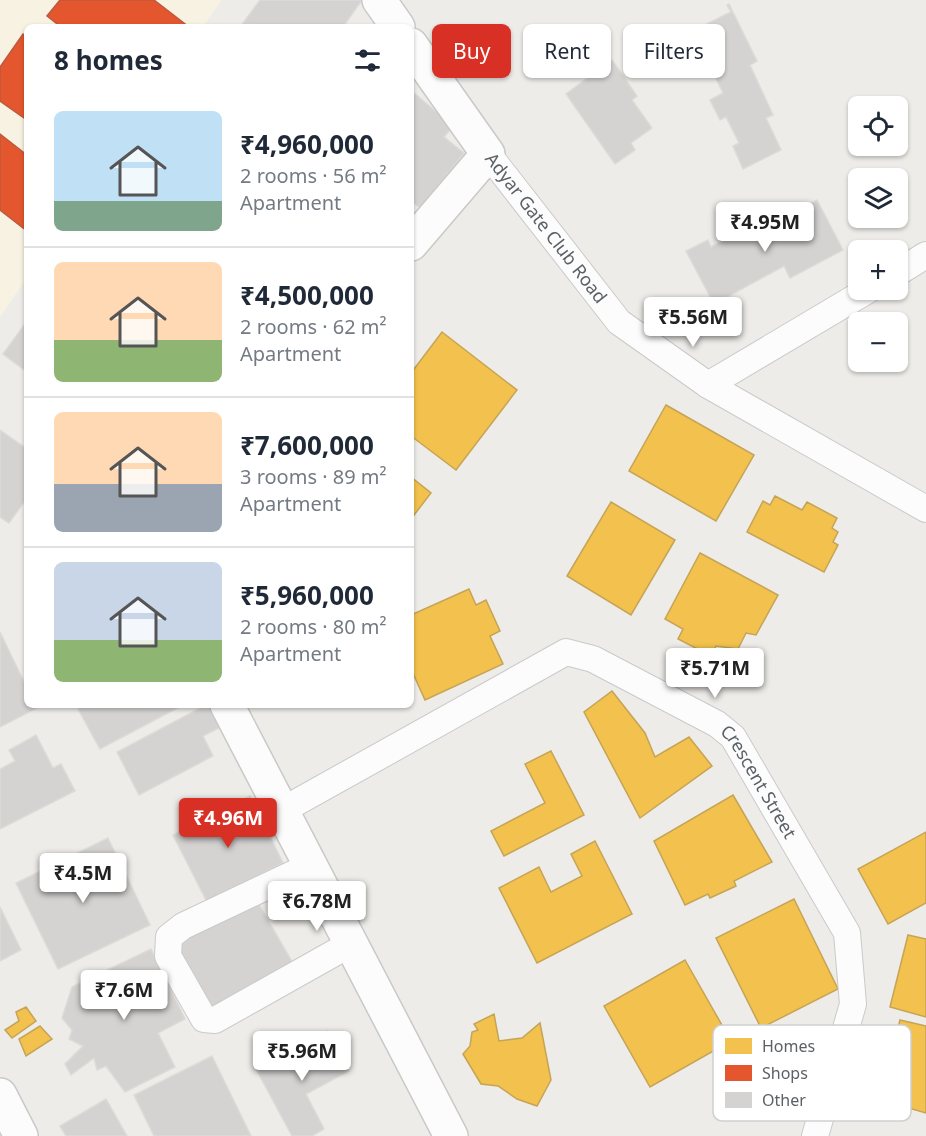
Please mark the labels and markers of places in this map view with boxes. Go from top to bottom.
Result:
pin: ₹4.95M [716,202,814,253]
pin: ₹5.56M [644,297,742,348]
pin: ₹5.71M [666,648,764,699]
pin: ₹4.96M [179,798,277,849]
pin: ₹4.5M [41,853,125,904]
pin: ₹6.78M [268,881,366,932]
pin: ₹7.6M [82,970,166,1021]
pin: ₹5.96M [253,1031,351,1082]

